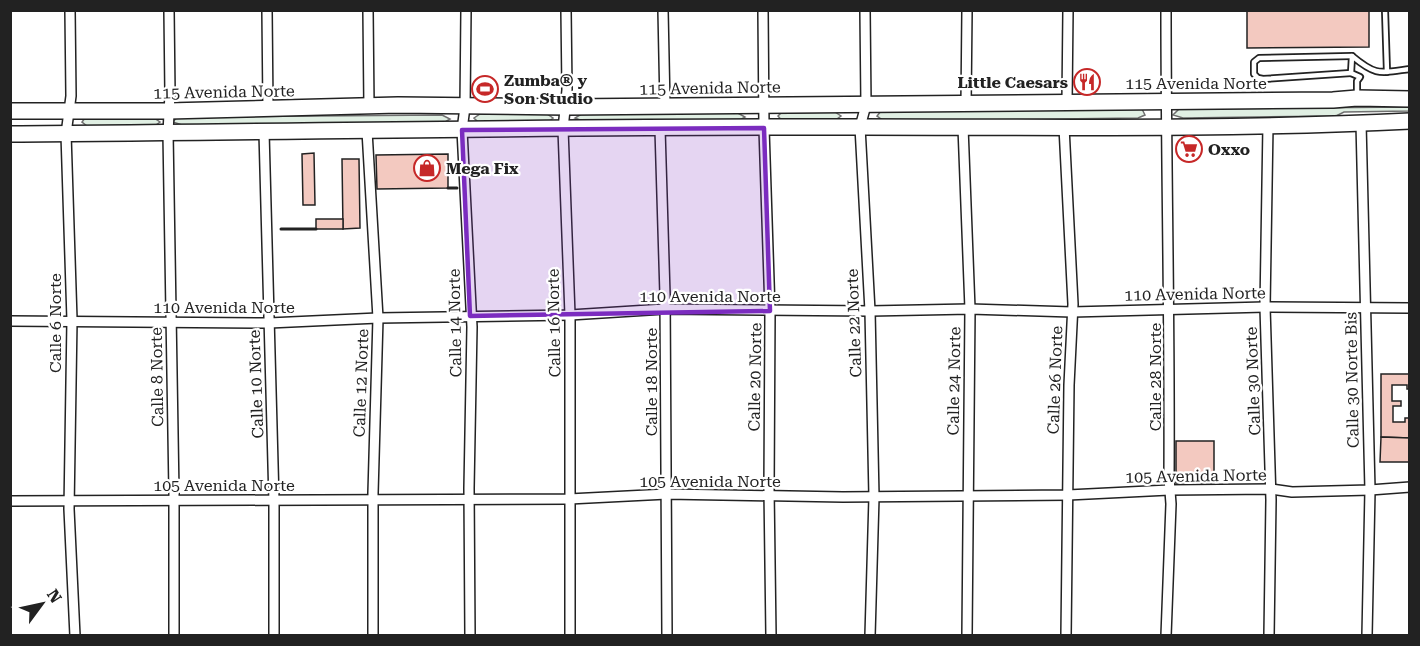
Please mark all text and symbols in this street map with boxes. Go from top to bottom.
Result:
restaurant icon: Little Caesars [1072,67,1102,97]
place label: Zumba® y Son Studio [504,71,593,108]
place label: Little Caesars [957,73,1068,92]
sports icon: Zumba® y Son Studio [470,74,500,104]
street label: 115 Avenida Norte [1125,74,1267,93]
street label: 115 Avenida Norte [639,77,781,99]
street label: 115 Avenida Norte [153,81,295,103]
supermarket icon: Oxxo [1174,134,1204,164]
place label: Oxxo [1208,140,1250,159]
shop icon: Mega Fix [412,153,442,183]
place label: Mega Fix [446,159,519,178]
street label: Calle 14 Norte [445,268,465,378]
street label: Calle 16 Norte [544,268,564,378]
street label: Calle 22 Norte [843,268,865,378]
street label: Calle 6 Norte [46,273,65,373]
street label: 110 Avenida Norte [1124,283,1266,305]
street label: 110 Avenida Norte [639,287,781,306]
street label: 110 Avenida Norte [153,298,295,317]
street label: Calle 30 Norte Bis [1341,311,1363,448]
street label: Calle 20 Norte [745,322,765,432]
street label: Calle 28 Norte [1146,322,1165,431]
street label: Calle 26 Norte [1044,325,1066,435]
street label: Calle 24 Norte [944,326,964,436]
street label: Calle 30 Norte [1242,326,1264,436]
street label: Calle 8 Norte [147,327,167,427]
street label: Calle 18 Norte [642,327,661,436]
street label: Calle 12 Norte [350,328,372,438]
street label: Calle 10 Norte [245,329,267,439]
street label: 105 Avenida Norte [1125,465,1267,487]
street label: 105 Avenida Norte [639,472,781,491]
street label: 105 Avenida Norte [153,476,295,495]
north arrow [12,574,72,634]
text: N [43,586,65,606]

